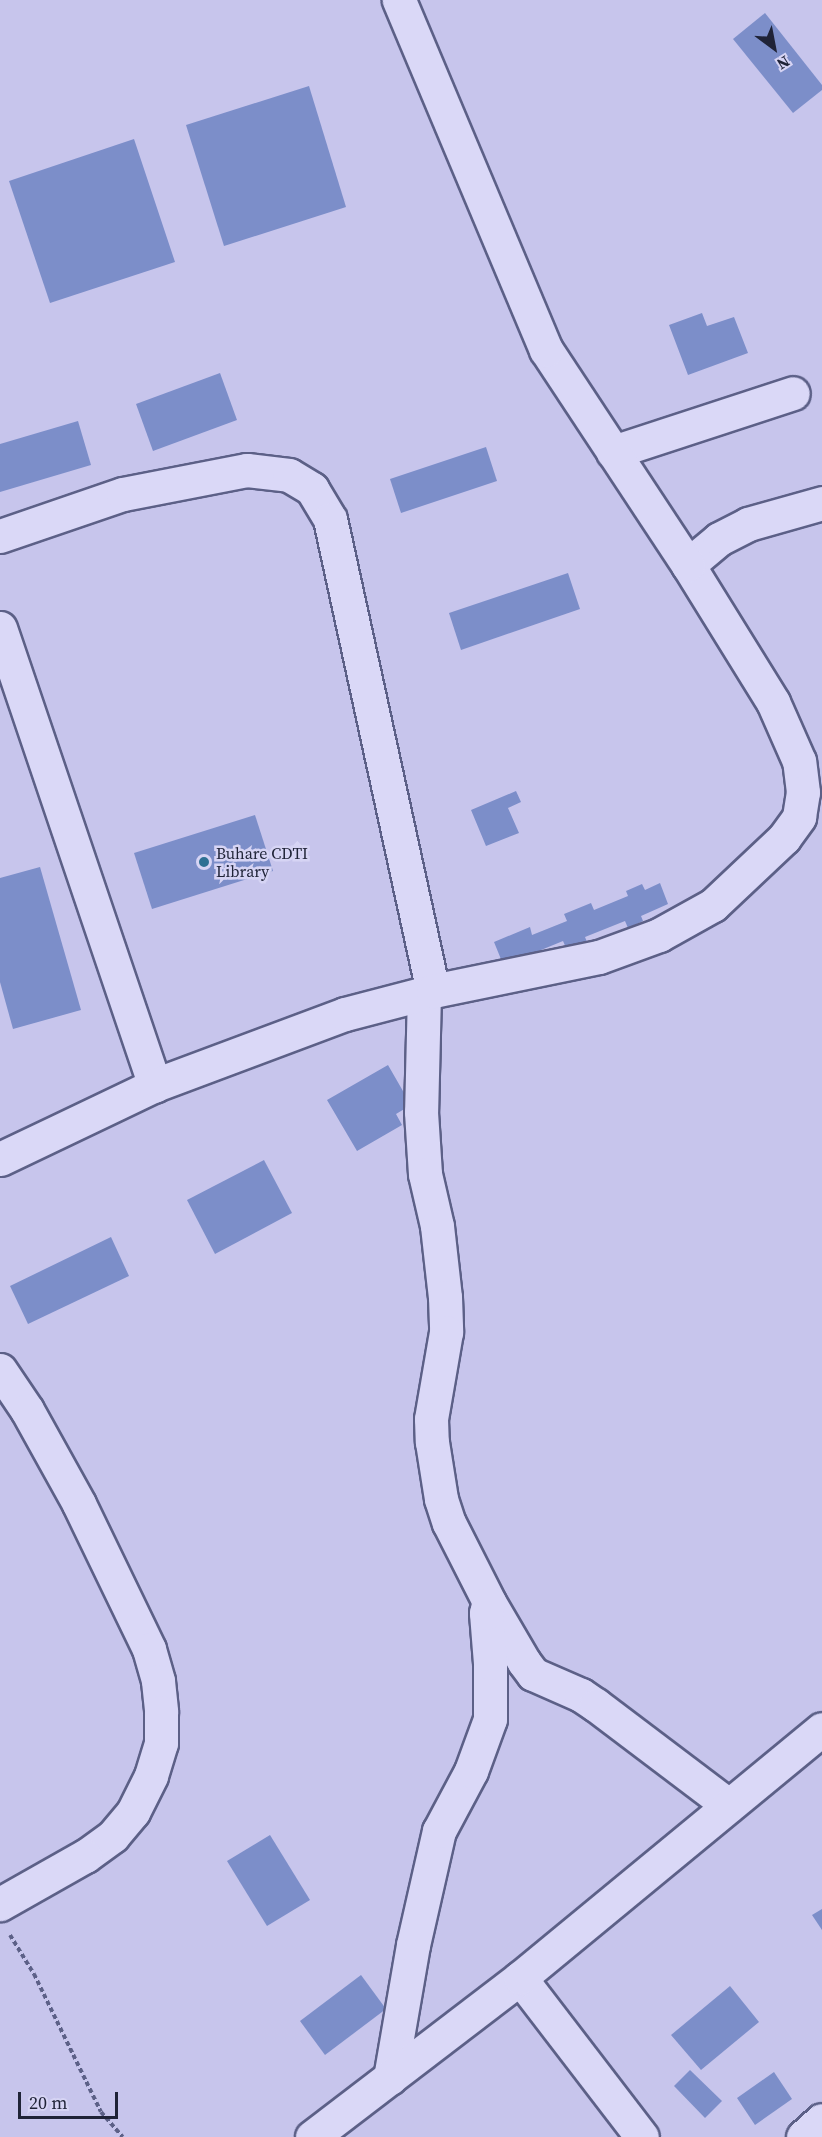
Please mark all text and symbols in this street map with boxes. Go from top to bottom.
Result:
north arrow [744,18,804,78]
text: N [773,51,794,76]
place label: Buhare CDTI Library [216,843,308,881]
marker: Buhare CDTI Library [197,855,211,869]
scale bar [21,2080,122,2118]
text: 20 m [29,2090,67,2115]

